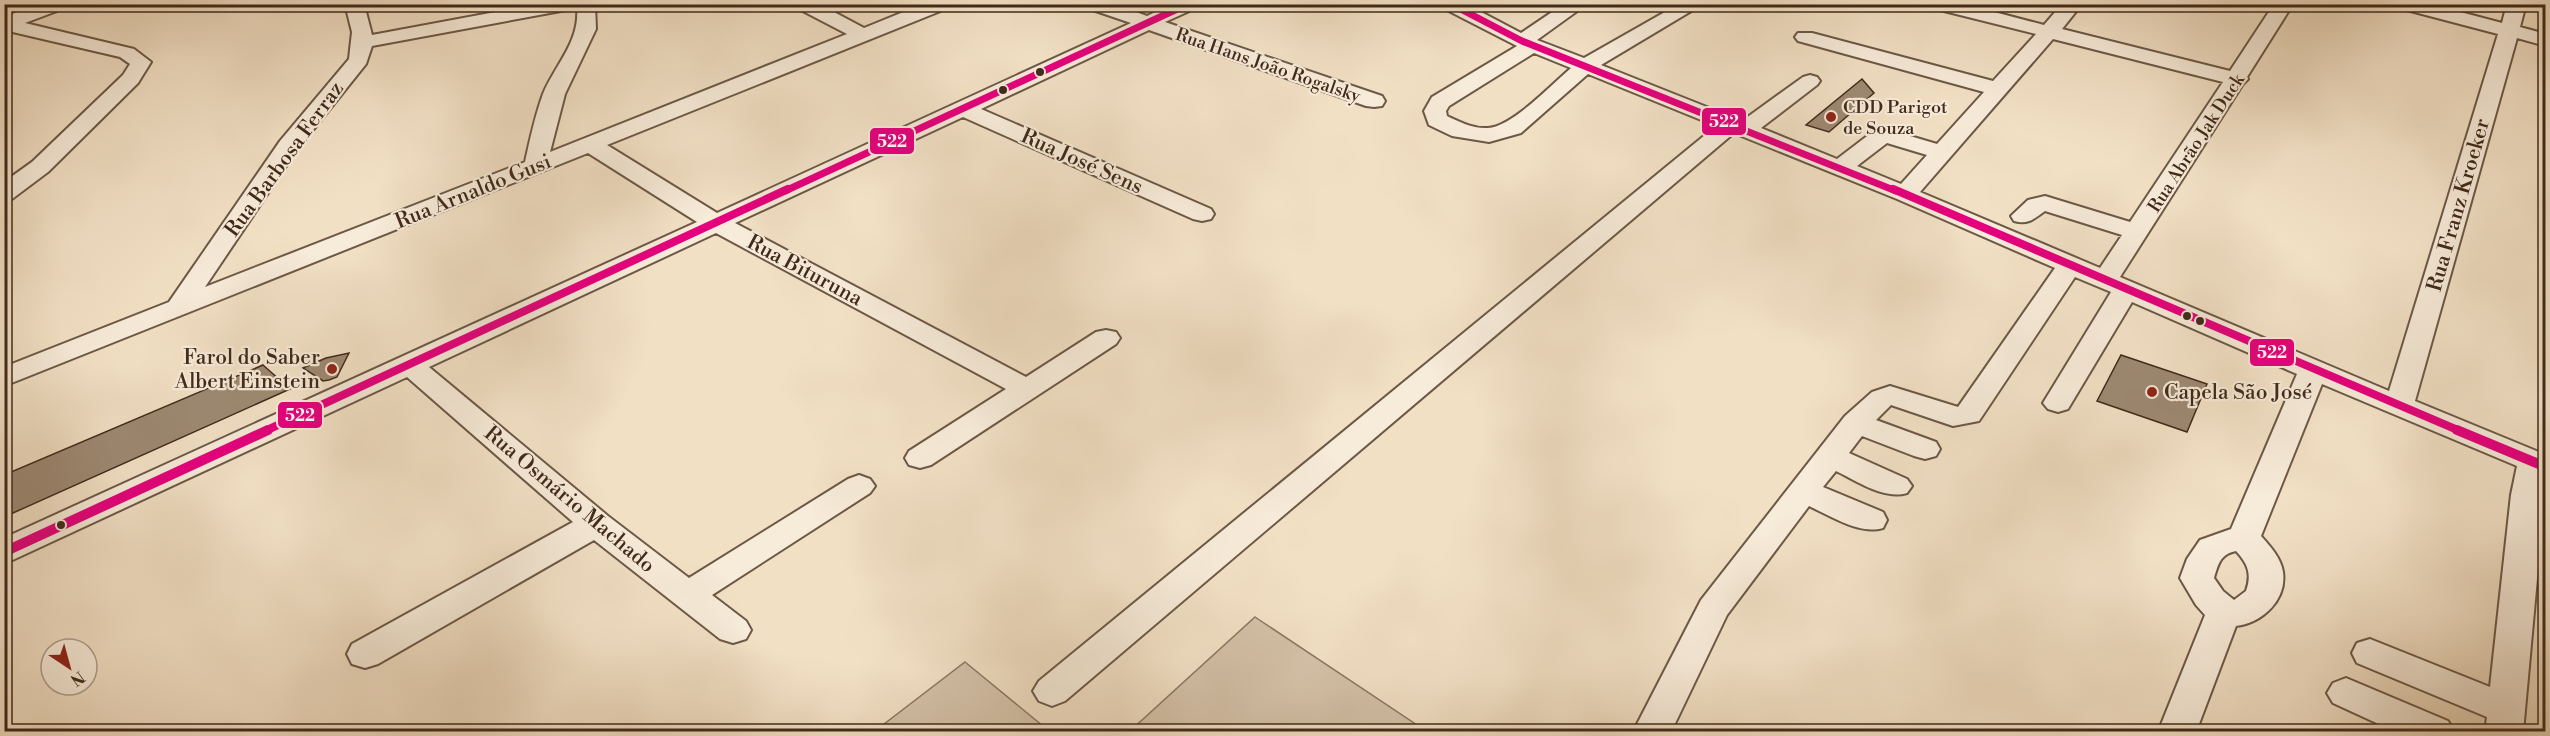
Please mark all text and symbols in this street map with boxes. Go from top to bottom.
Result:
street label: Rua Hans João Rogalsky [1172,23,1364,108]
unlabelled marker [1034,66,1046,78]
street label: Rua Abrão Jak Duck [2143,68,2251,217]
street label: Rua Barbosa Ferraz [220,77,350,242]
unlabelled marker [997,84,1009,96]
place label: CDD Parigot de Souza [1843,96,1948,140]
line badge: 522 [1701,107,1747,136]
marker: CDD Parigot de Souza [1824,110,1838,124]
text: 522 [1709,112,1739,132]
street label: Rua Franz Kroeker [2422,116,2496,295]
street label: Rua José Sens [1017,123,1147,200]
line badge: 522 [869,127,915,155]
text: 522 [877,132,907,152]
street label: Rua Arnaldo Gusi [391,149,555,235]
street label: Rua Bituruna [742,230,867,312]
unlabelled marker [2181,310,2193,322]
unlabelled marker [2194,315,2206,327]
line badge: 522 [2249,338,2295,367]
text: 522 [2257,343,2287,363]
place label: Farol do Saber Albert Einstein [174,345,320,395]
marker: Farol do Saber Albert Einstein [325,362,339,376]
place label: Capela São José [2164,380,2312,406]
marker: Capela São José [2145,385,2159,399]
line badge: 522 [277,401,323,429]
text: 522 [285,406,315,426]
street label: Rua Osmário Machado [479,421,660,579]
unlabelled marker [55,519,67,531]
north arrow [39,637,99,697]
text: N [66,667,88,690]

